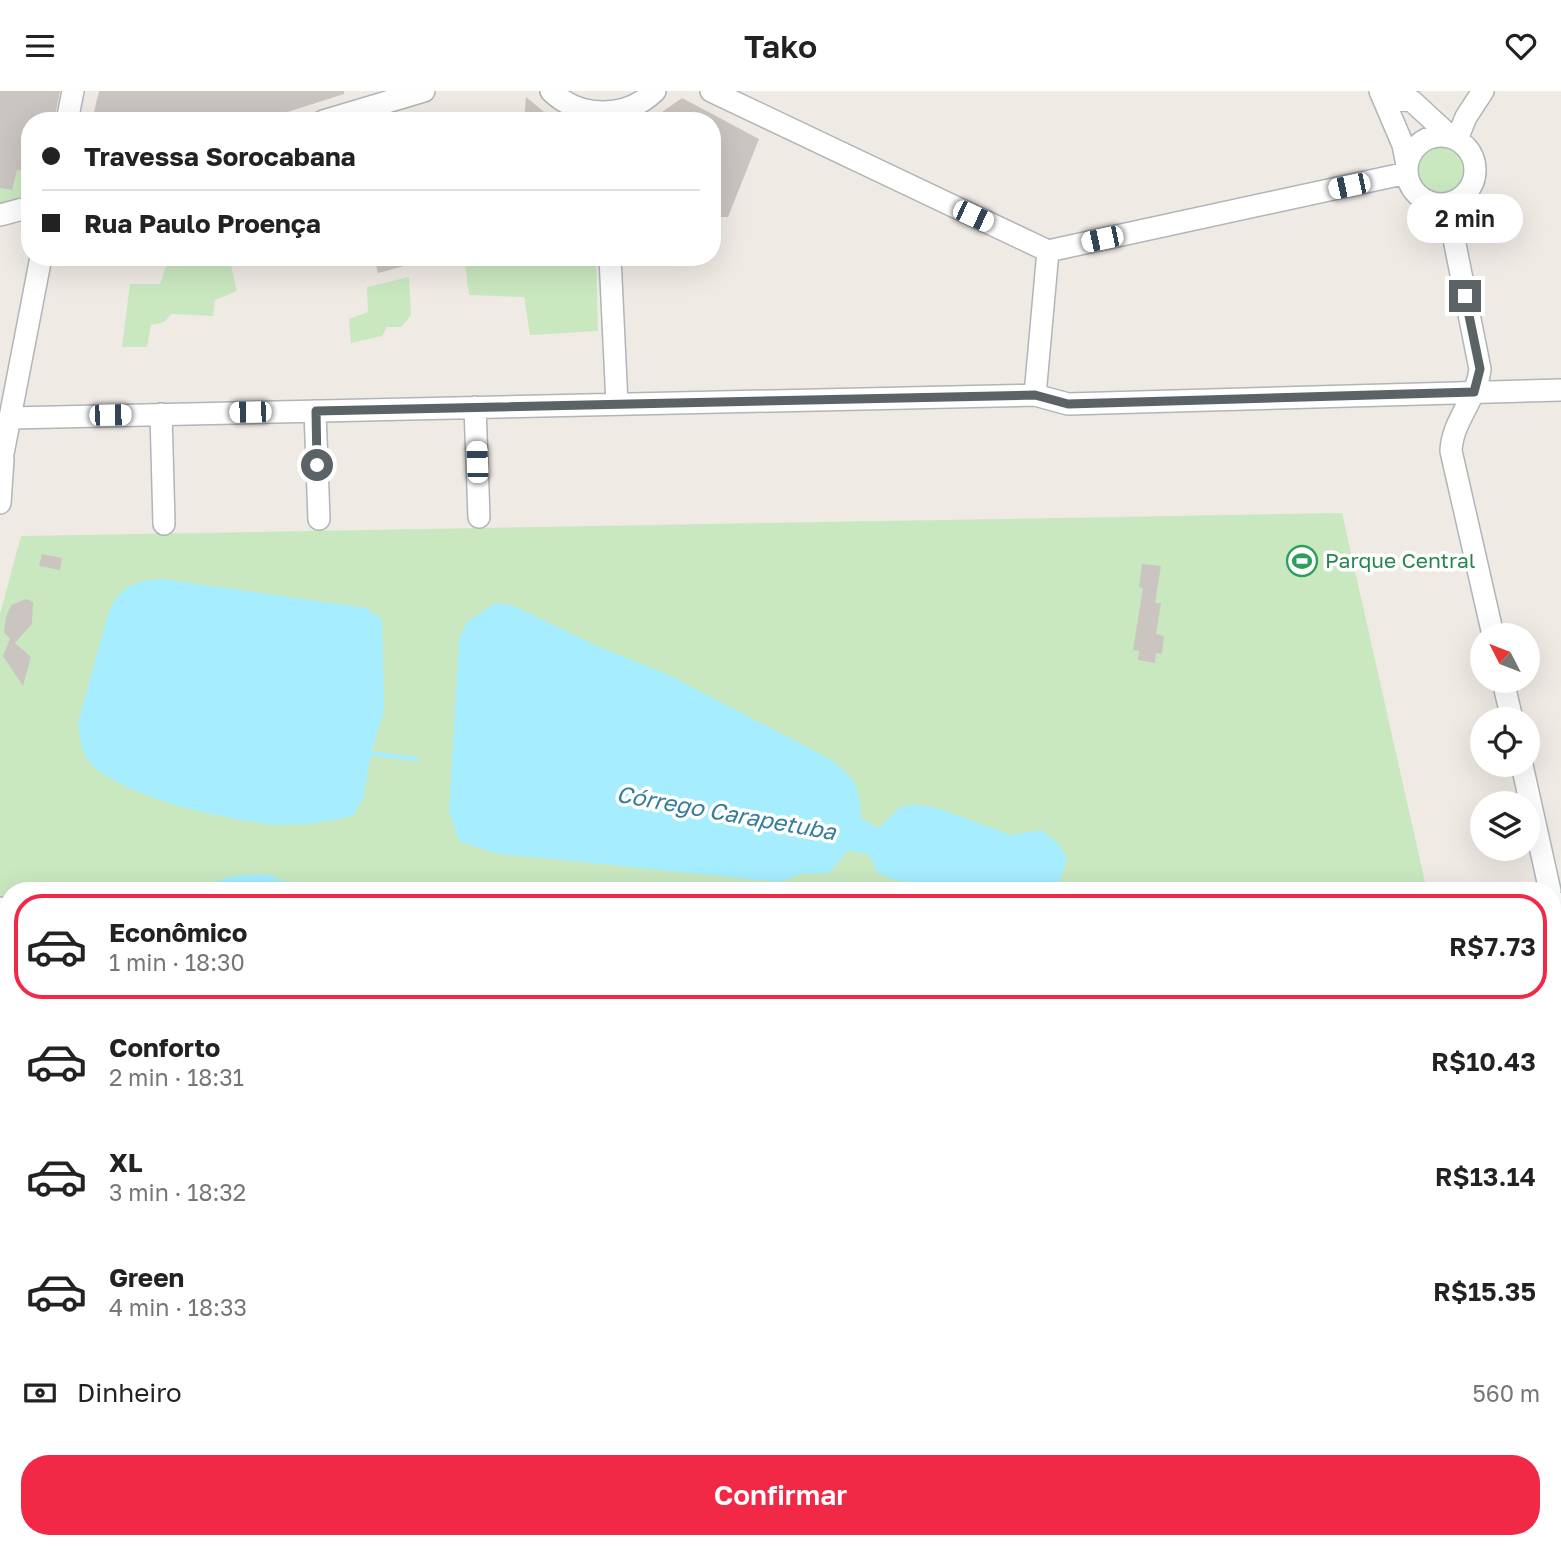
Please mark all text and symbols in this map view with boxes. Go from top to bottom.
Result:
icon: menu [21,27,59,65]
text: Tako [744,27,817,65]
icon: heart [1502,27,1540,65]
text: Travessa Sorocabana [84,141,356,172]
car [1327,171,1372,201]
callout: 2 min [1407,195,1523,243]
car [950,198,997,234]
text: 2 min [1435,204,1495,232]
text: Rua Paulo Proença [84,208,321,239]
car [1080,224,1125,254]
route end [1449,280,1481,312]
car [229,401,272,423]
car [89,404,132,426]
car [466,441,489,483]
route start [301,449,333,481]
sports icon: Parque Central [1285,544,1319,578]
place label: Parque Central [1325,547,1476,573]
north arrow [1470,623,1540,693]
map controls [1470,623,1540,861]
button: locate [1470,707,1540,777]
water label: Córrego Carapetuba [614,779,839,845]
button: layers [1470,791,1540,861]
icon: car [25,915,88,978]
text: Econômico [109,917,247,948]
text: R$7.73 [1449,931,1536,962]
text: 1 min · 18:30 [109,948,245,976]
icon: car [25,1030,88,1093]
text: Conforto [109,1032,220,1063]
text: R$10.43 [1431,1046,1536,1077]
text: 2 min · 18:31 [109,1063,244,1091]
icon: car [25,1145,88,1208]
text: XL [109,1147,143,1178]
text: R$13.14 [1435,1161,1536,1192]
text: 3 min · 18:32 [109,1178,246,1206]
icon: car [25,1260,88,1323]
text: Green [109,1262,184,1293]
text: R$15.35 [1433,1276,1536,1307]
text: 4 min · 18:33 [109,1293,247,1321]
icon: cash [21,1374,59,1412]
text: Dinheiro [77,1377,182,1408]
text: 560 m [1472,1379,1540,1407]
button: Confirmar [21,1455,1540,1535]

